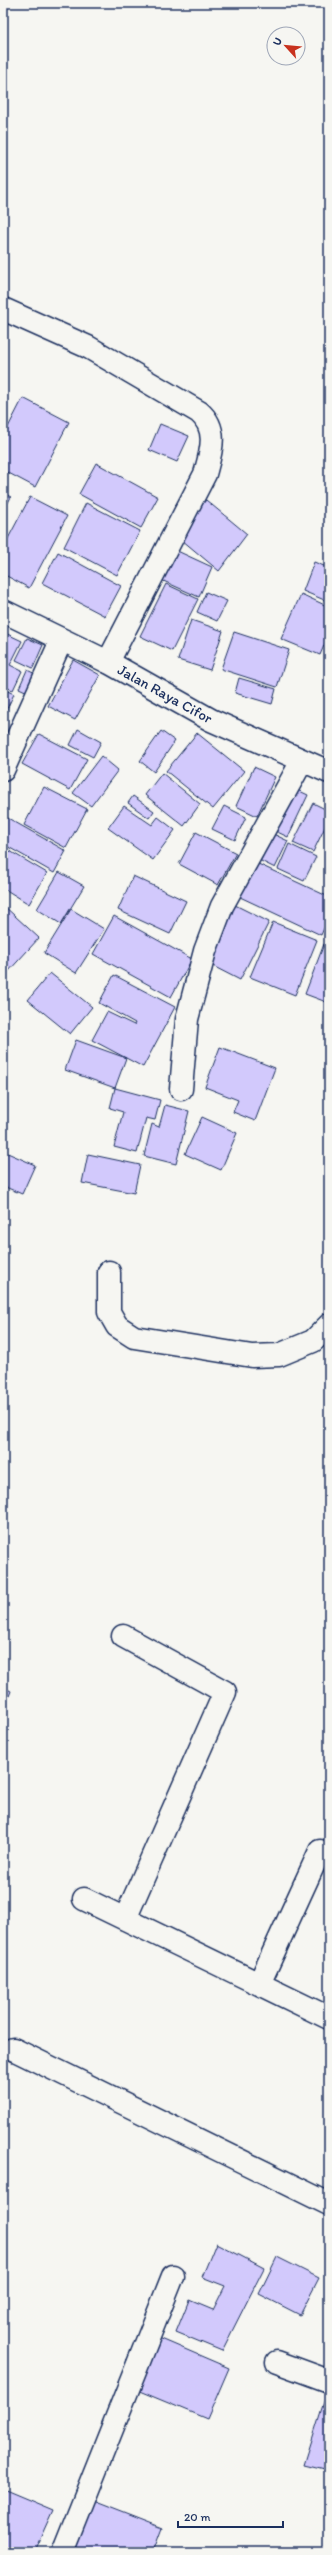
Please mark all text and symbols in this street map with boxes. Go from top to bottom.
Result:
north arrow [266,26,306,66]
text: U [270,35,285,48]
street label: Jalan Raya Cifor [114,661,216,728]
scale bar [178,2503,283,2529]
text: 20 m [184,2510,211,2524]

